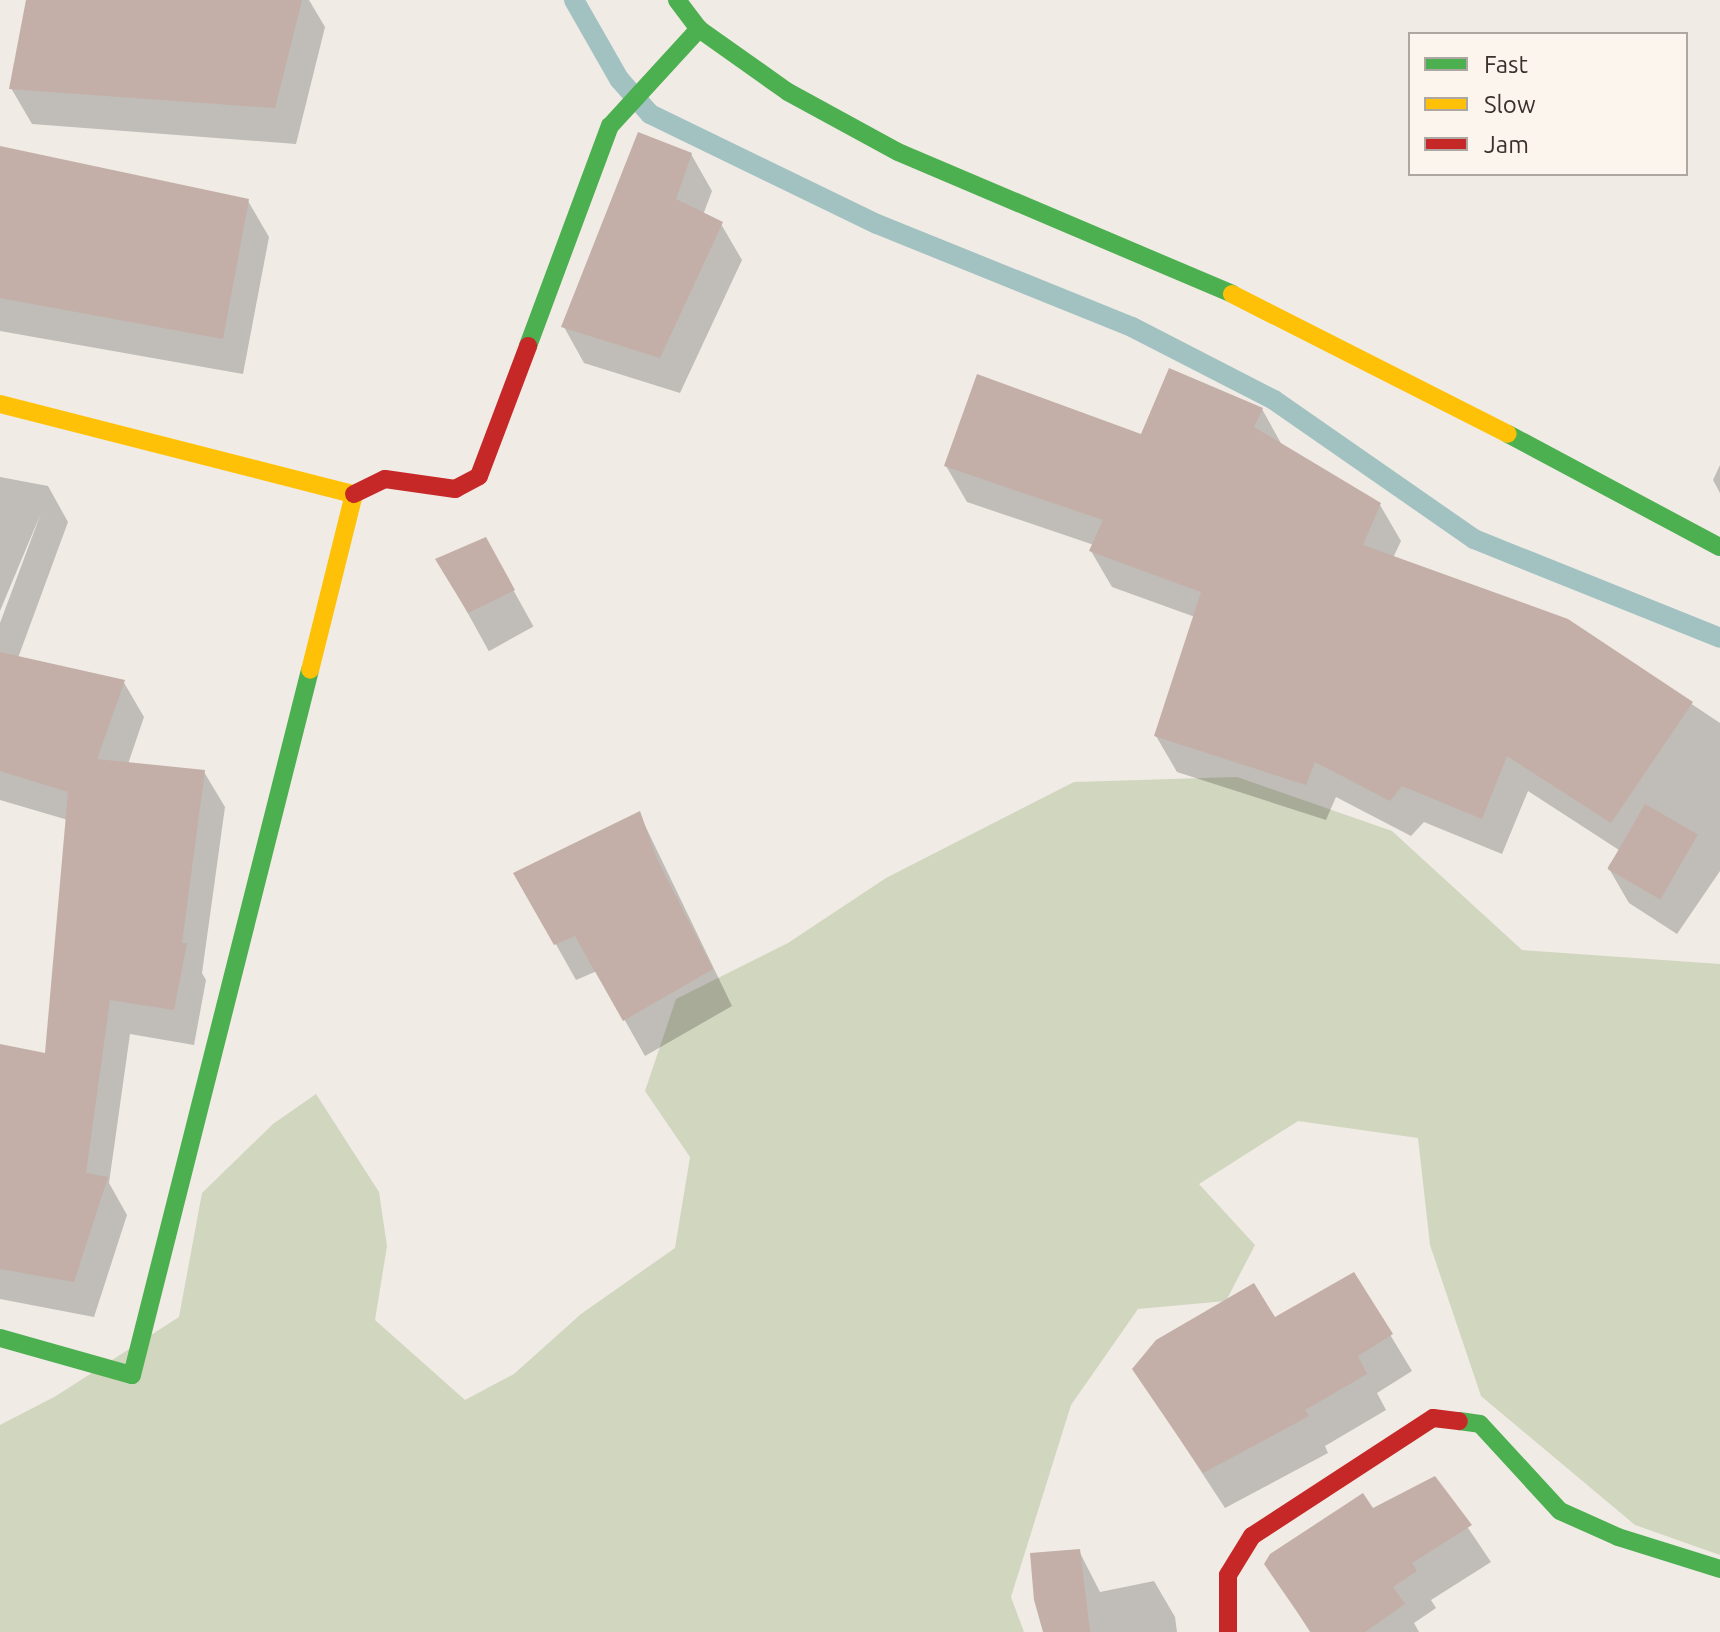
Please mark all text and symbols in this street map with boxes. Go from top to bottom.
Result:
legend [1408,32,1688,176]
text: Fast [1484,51,1528,78]
text: Slow [1484,91,1536,118]
text: Jam [1484,131,1529,158]

